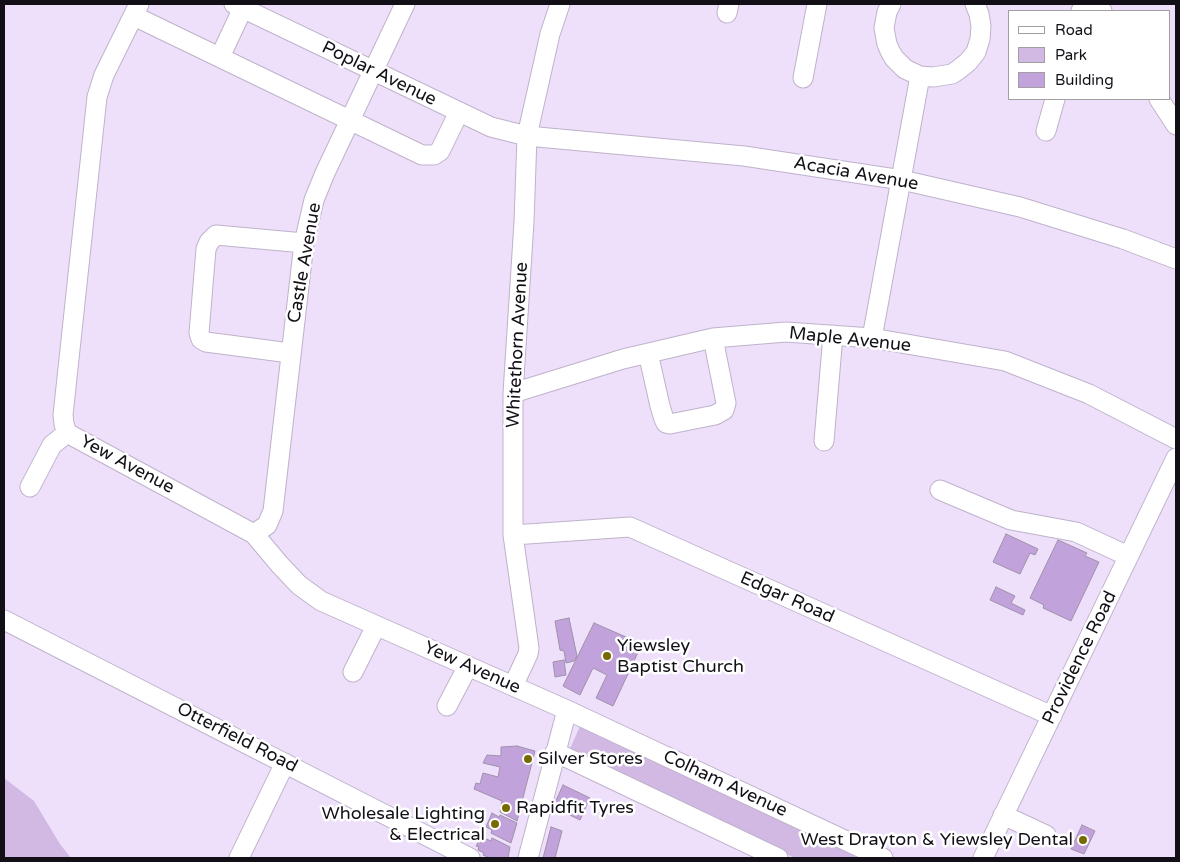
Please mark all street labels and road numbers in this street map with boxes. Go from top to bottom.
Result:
street label: Poplar Avenue [318,37,440,111]
street label: Acacia Avenue [792,152,920,196]
street label: Castle Avenue [284,201,326,325]
street label: Whitethorn Avenue [503,261,533,429]
street label: Maple Avenue [788,323,912,357]
street label: Yew Avenue [76,431,178,499]
street label: Edgar Road [737,568,837,628]
street label: Providence Road [1038,588,1122,728]
street label: Yew Avenue [420,637,524,699]
street label: Otterfield Road [173,698,301,778]
street label: Colham Avenue [660,746,790,822]

